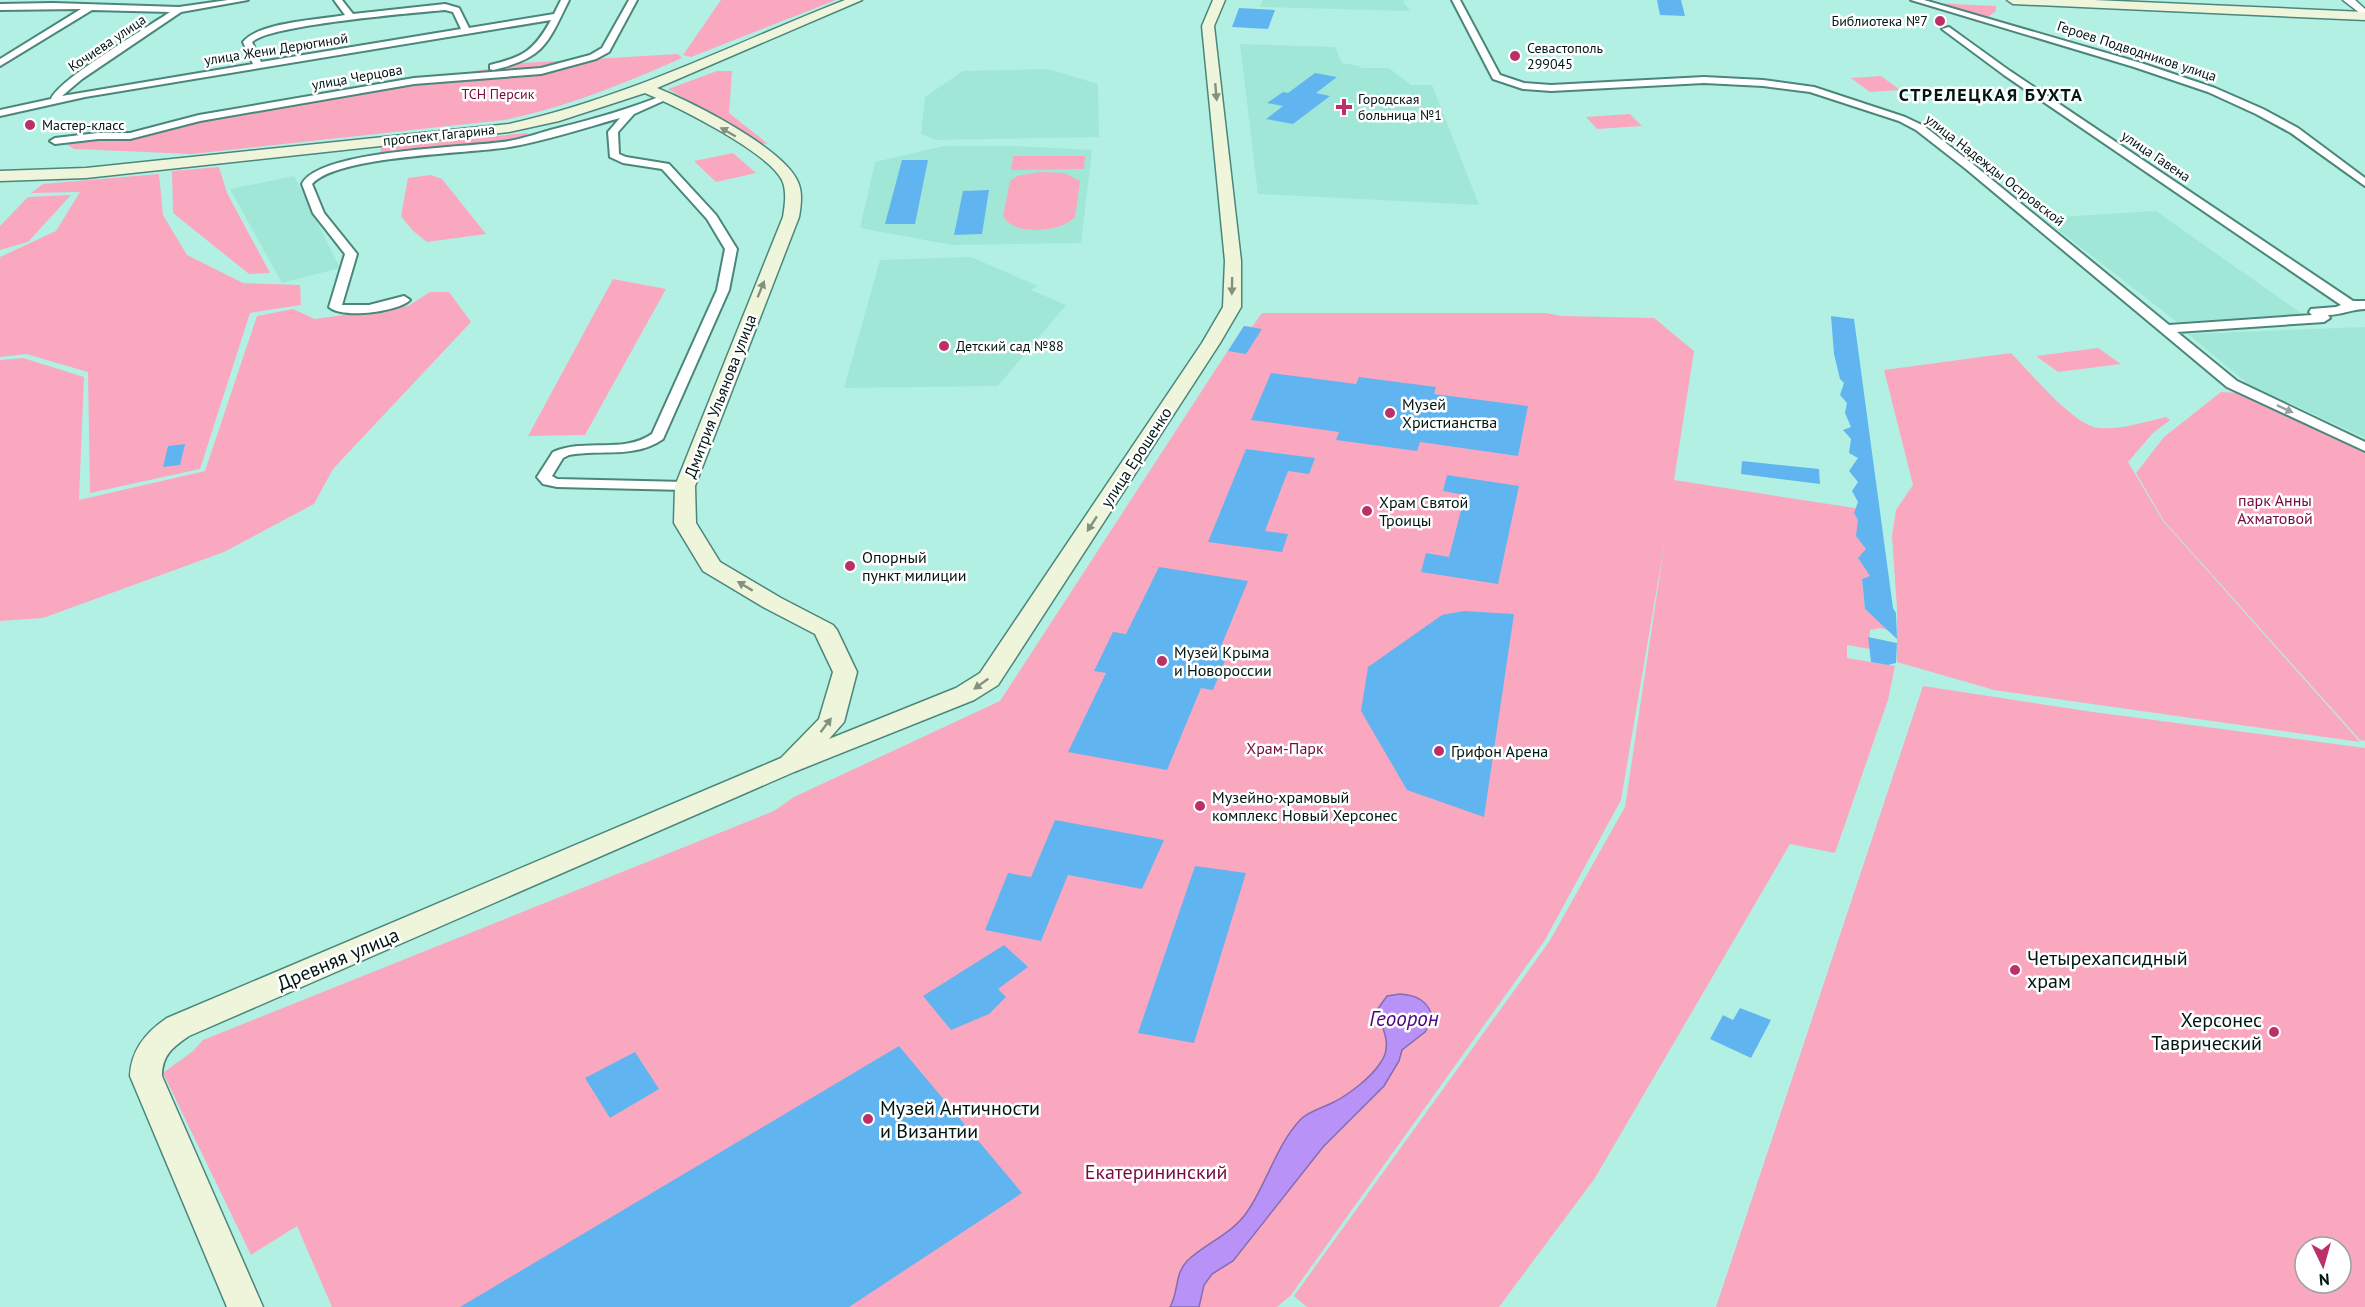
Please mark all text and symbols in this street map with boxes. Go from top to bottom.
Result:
street label: Кочиева улица [65,10,149,76]
place label: Библиотека №7 [1831,12,1928,30]
marker: Библиотека №7 [1933,14,1947,28]
street label: Героев Подводников улица [2055,17,2219,85]
street label: улица Жени Дерюгиной [203,29,349,69]
place label: Севастополь 299045 [1527,39,1603,73]
marker: Севастополь 299045 [1508,49,1522,63]
street label: улица Черцова [310,60,404,94]
one-way arrow [1211,83,1221,102]
district label: СТРЕЛЕЦКАЯ БУХТА [1899,83,2083,106]
park label: ТСН Персик [462,85,535,103]
place label: Городская больница №1 [1358,90,1442,124]
marker: Городская больница №1 [1335,98,1353,116]
street label: улица Надежды Островской [1922,110,2068,230]
place label: Мастер-класс [42,116,125,134]
marker: Мастер-класс [23,118,37,132]
street label: проспект Гагарина [382,120,496,150]
street label: улица Гавена [2118,126,2194,186]
one-way arrow [719,127,736,137]
one-way arrow [1227,277,1237,296]
one-way arrow [757,280,767,298]
street label: Дмитрия Ульянова улица [680,311,760,481]
place label: Детский сад №88 [956,337,1064,355]
marker: Детский сад №88 [937,339,951,353]
place label: Музей Христианства [1402,394,1497,432]
street label: улица Ерошенко [1096,403,1176,511]
one-way arrow [2276,404,2294,414]
marker: Музей Христианства [1383,406,1397,420]
park label: парк Анны Ахматовой [2237,490,2313,528]
place label: Храм Святой Троицы [1379,492,1468,530]
marker: Храм Святой Троицы [1360,504,1374,518]
one-way arrow [1087,516,1098,532]
place label: Опорный пункт милиции [862,547,967,585]
marker: Опорный пункт милиции [843,559,857,573]
one-way arrow [737,581,753,592]
place label: Музей Крыма и Новороссии [1174,642,1272,680]
marker: Музей Крыма и Новороссии [1155,654,1169,668]
one-way arrow [974,678,990,690]
one-way arrow [820,717,832,733]
park label: Храм-Парк [1246,738,1324,758]
place label: Грифон Арена [1451,741,1548,761]
marker: Грифон Арена [1432,744,1446,758]
place label: Музейно-храмовый комплекс Новый Херсонес [1212,787,1398,825]
marker: Музейно-храмовый комплекс Новый Херсонес [1193,799,1207,813]
street label: Древняя улица [273,922,403,996]
place label: Четырехапсидный храм [2027,945,2188,994]
marker: Четырехапсидный храм [2008,963,2022,977]
water label: Геоорон [1369,1005,1439,1032]
place label: Херсонес Таврический [2151,1007,2262,1056]
marker: Херсонес Таврический [2267,1025,2281,1039]
place label: Музей Античности и Византии [880,1095,1040,1144]
marker: Музей Античности и Византии [861,1112,875,1126]
park label: Екатерининский [1085,1159,1227,1185]
north arrow [2293,1235,2353,1295]
text: N [2318,1270,2330,1290]

